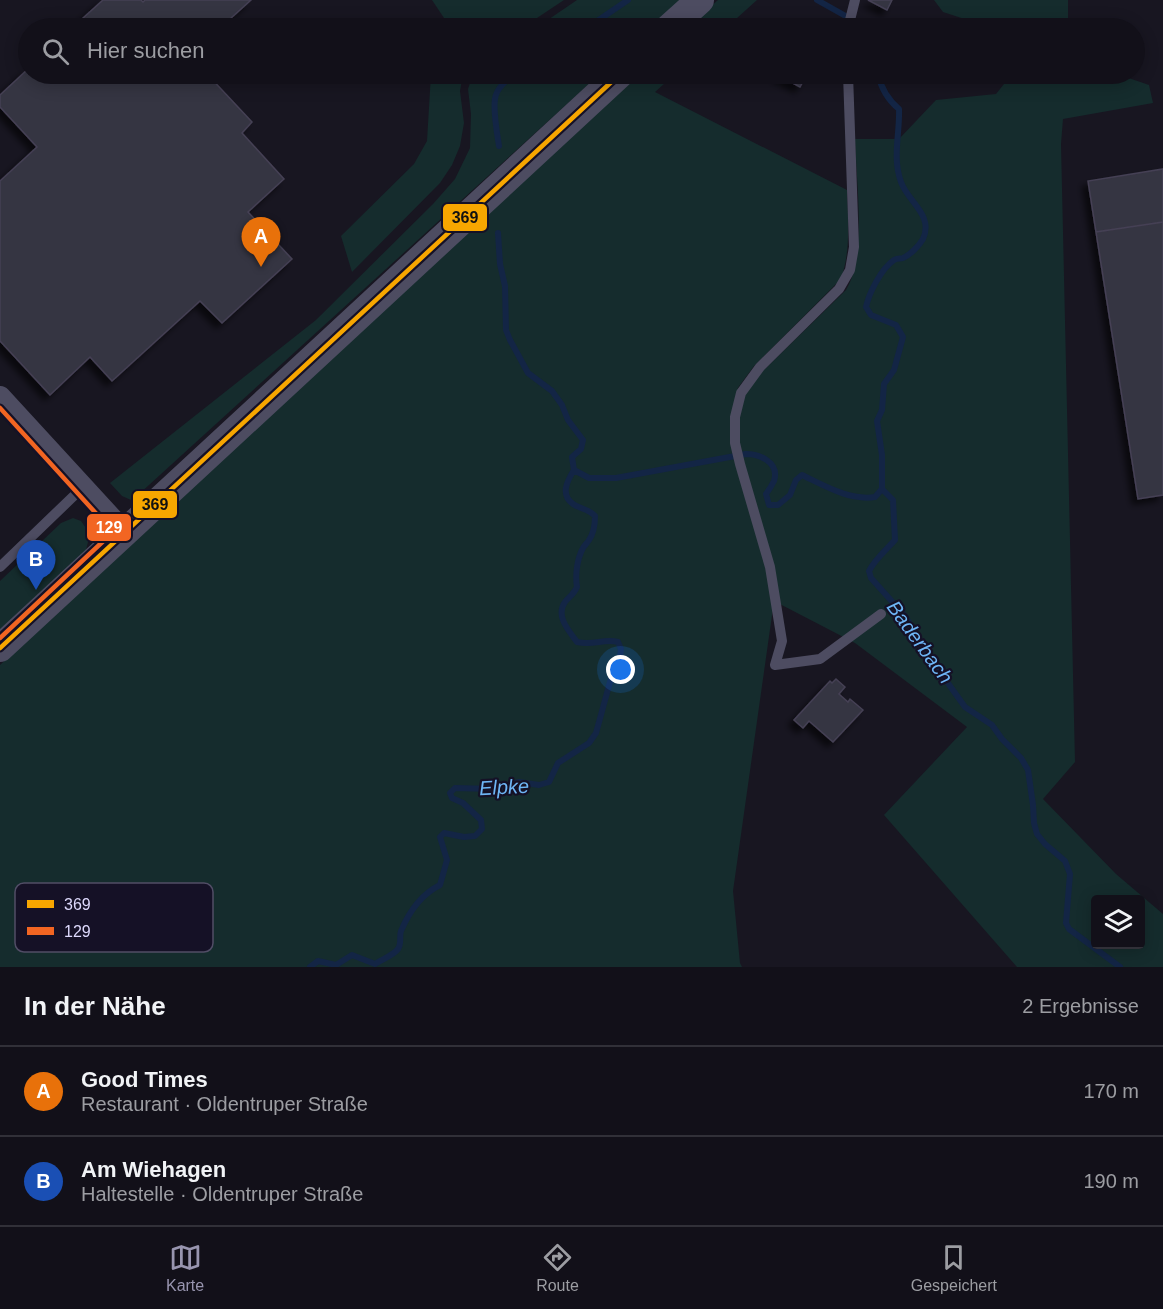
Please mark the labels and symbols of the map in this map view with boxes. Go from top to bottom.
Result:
line badge: 369 [442,203,488,232]
text: 369 [452,209,478,226]
pin: A [242,218,280,267]
line badge: 369 [132,490,178,519]
text: 369 [142,496,168,513]
line badge: 129 [86,513,132,542]
text: 129 [96,519,122,536]
pin: B [16,540,56,590]
water label: Baderbach [883,596,957,688]
your location [606,655,635,684]
water label: Elpke [478,775,530,799]
legend [15,883,213,952]
text: 369 [64,896,91,913]
text: 129 [64,923,91,940]

